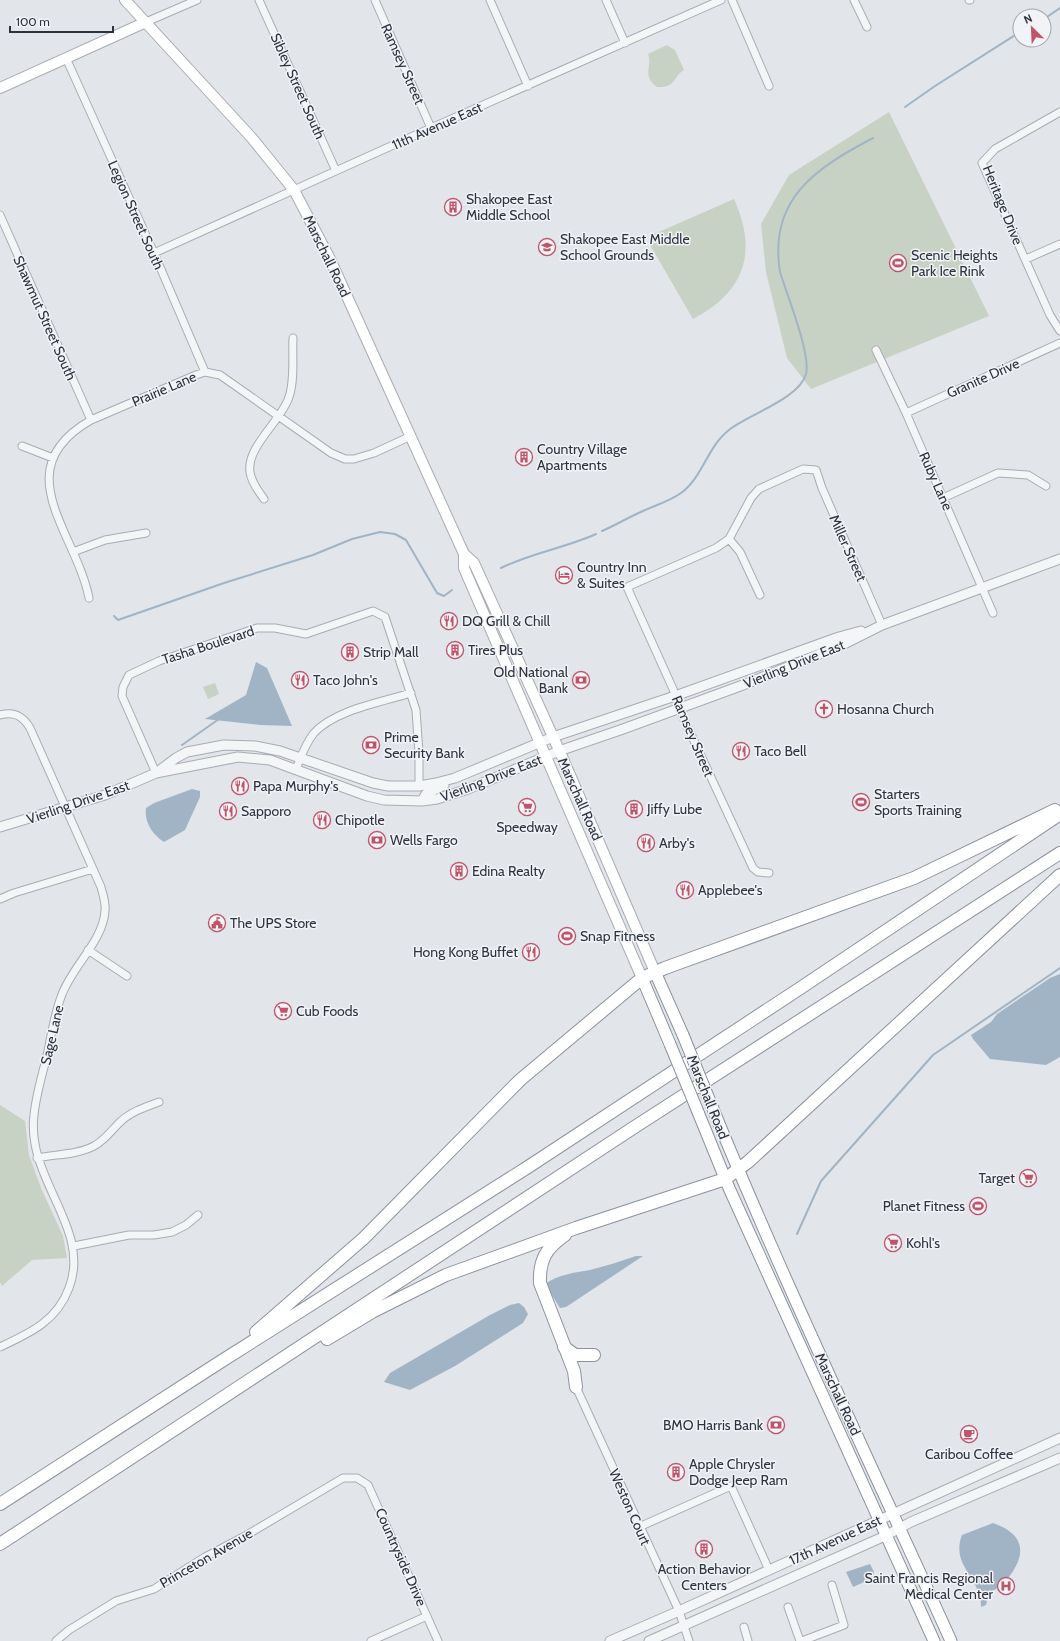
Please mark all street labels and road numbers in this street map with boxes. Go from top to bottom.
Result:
street label: Ramsey Street [377,21,429,107]
street label: Sibley Street South [267,30,329,142]
street label: 11th Avenue East [389,98,485,154]
street label: Legion Street South [104,158,168,272]
street label: Heritage Drive [979,163,1027,247]
street label: Marschall Road [299,212,355,300]
street label: Shawmut Street South [9,253,81,383]
street label: Granite Drive [944,354,1022,402]
street label: Prairie Lane [129,367,199,411]
street label: Ruby Lane [915,449,957,513]
street label: Miller Street [825,512,871,585]
street label: Tasha Boulevard [160,622,256,668]
street label: Vierling Drive East [741,635,847,692]
street label: Ramsey Street [668,693,718,780]
street label: Vierling Drive East [438,750,545,806]
street label: Marschall Road [554,755,606,843]
street label: Vierling Drive East [24,776,132,828]
street label: Sage Lane [36,1003,68,1067]
street label: Marschall Road [683,1052,733,1142]
street label: Marschall Road [811,1350,865,1438]
street label: Weston Court [605,1466,655,1548]
street label: Countryside Drive [371,1505,431,1609]
street label: 17th Avenue East [786,1511,884,1569]
street label: Princeton Avenue [156,1524,256,1592]

